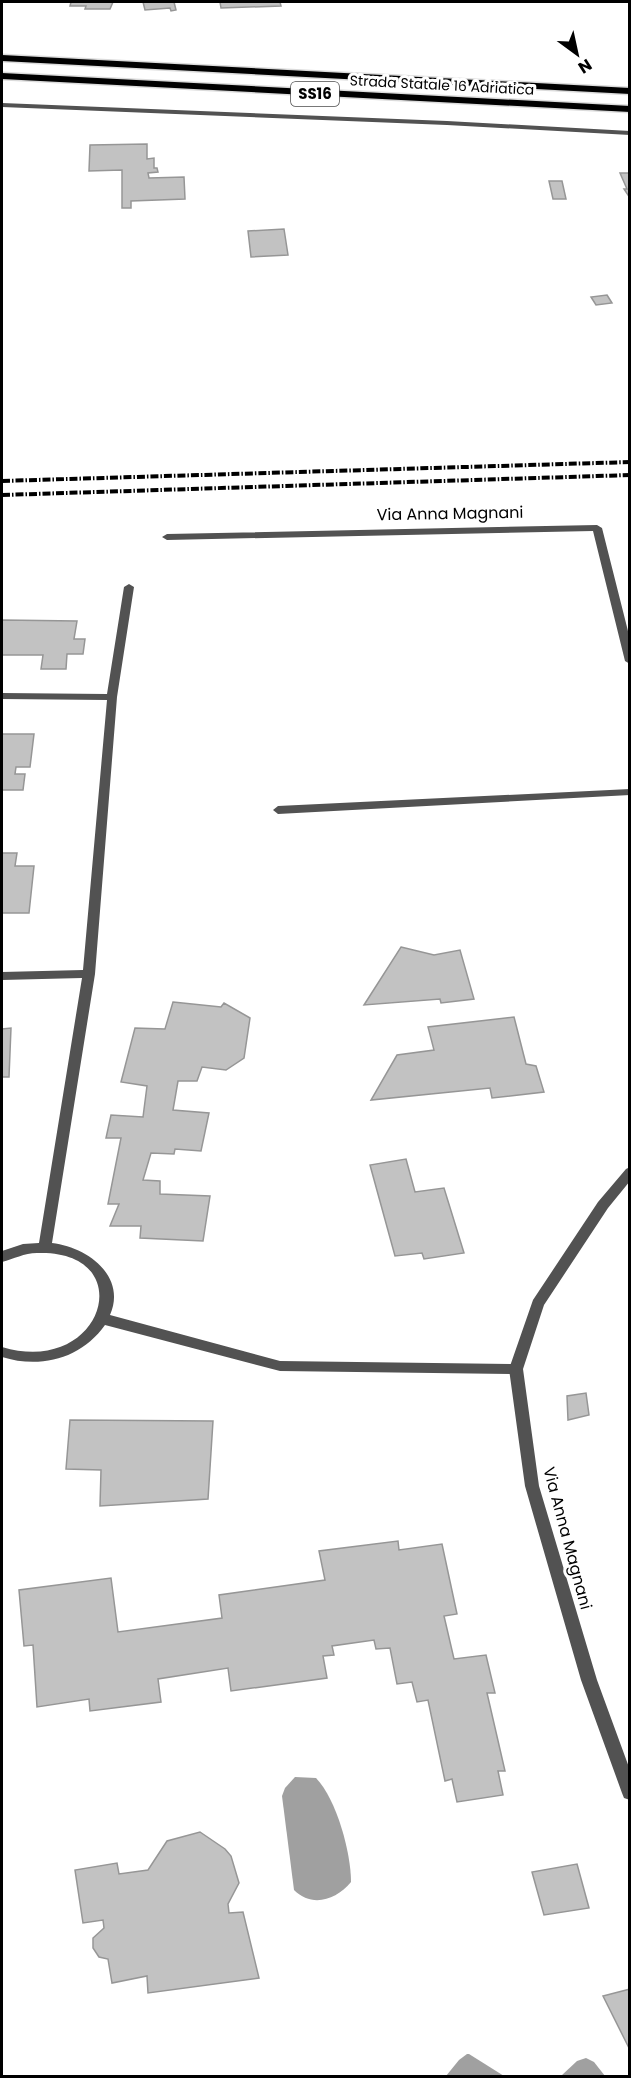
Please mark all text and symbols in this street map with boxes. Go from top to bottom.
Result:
north arrow [547,24,607,84]
text: N [574,53,596,79]
street label: Strada Statale 16 Adriatica [349,70,535,100]
road number: SS16 [291,82,339,106]
street label: Via Anna Magnani [376,501,524,526]
street label: Via Anna Magnani [537,1464,598,1612]

